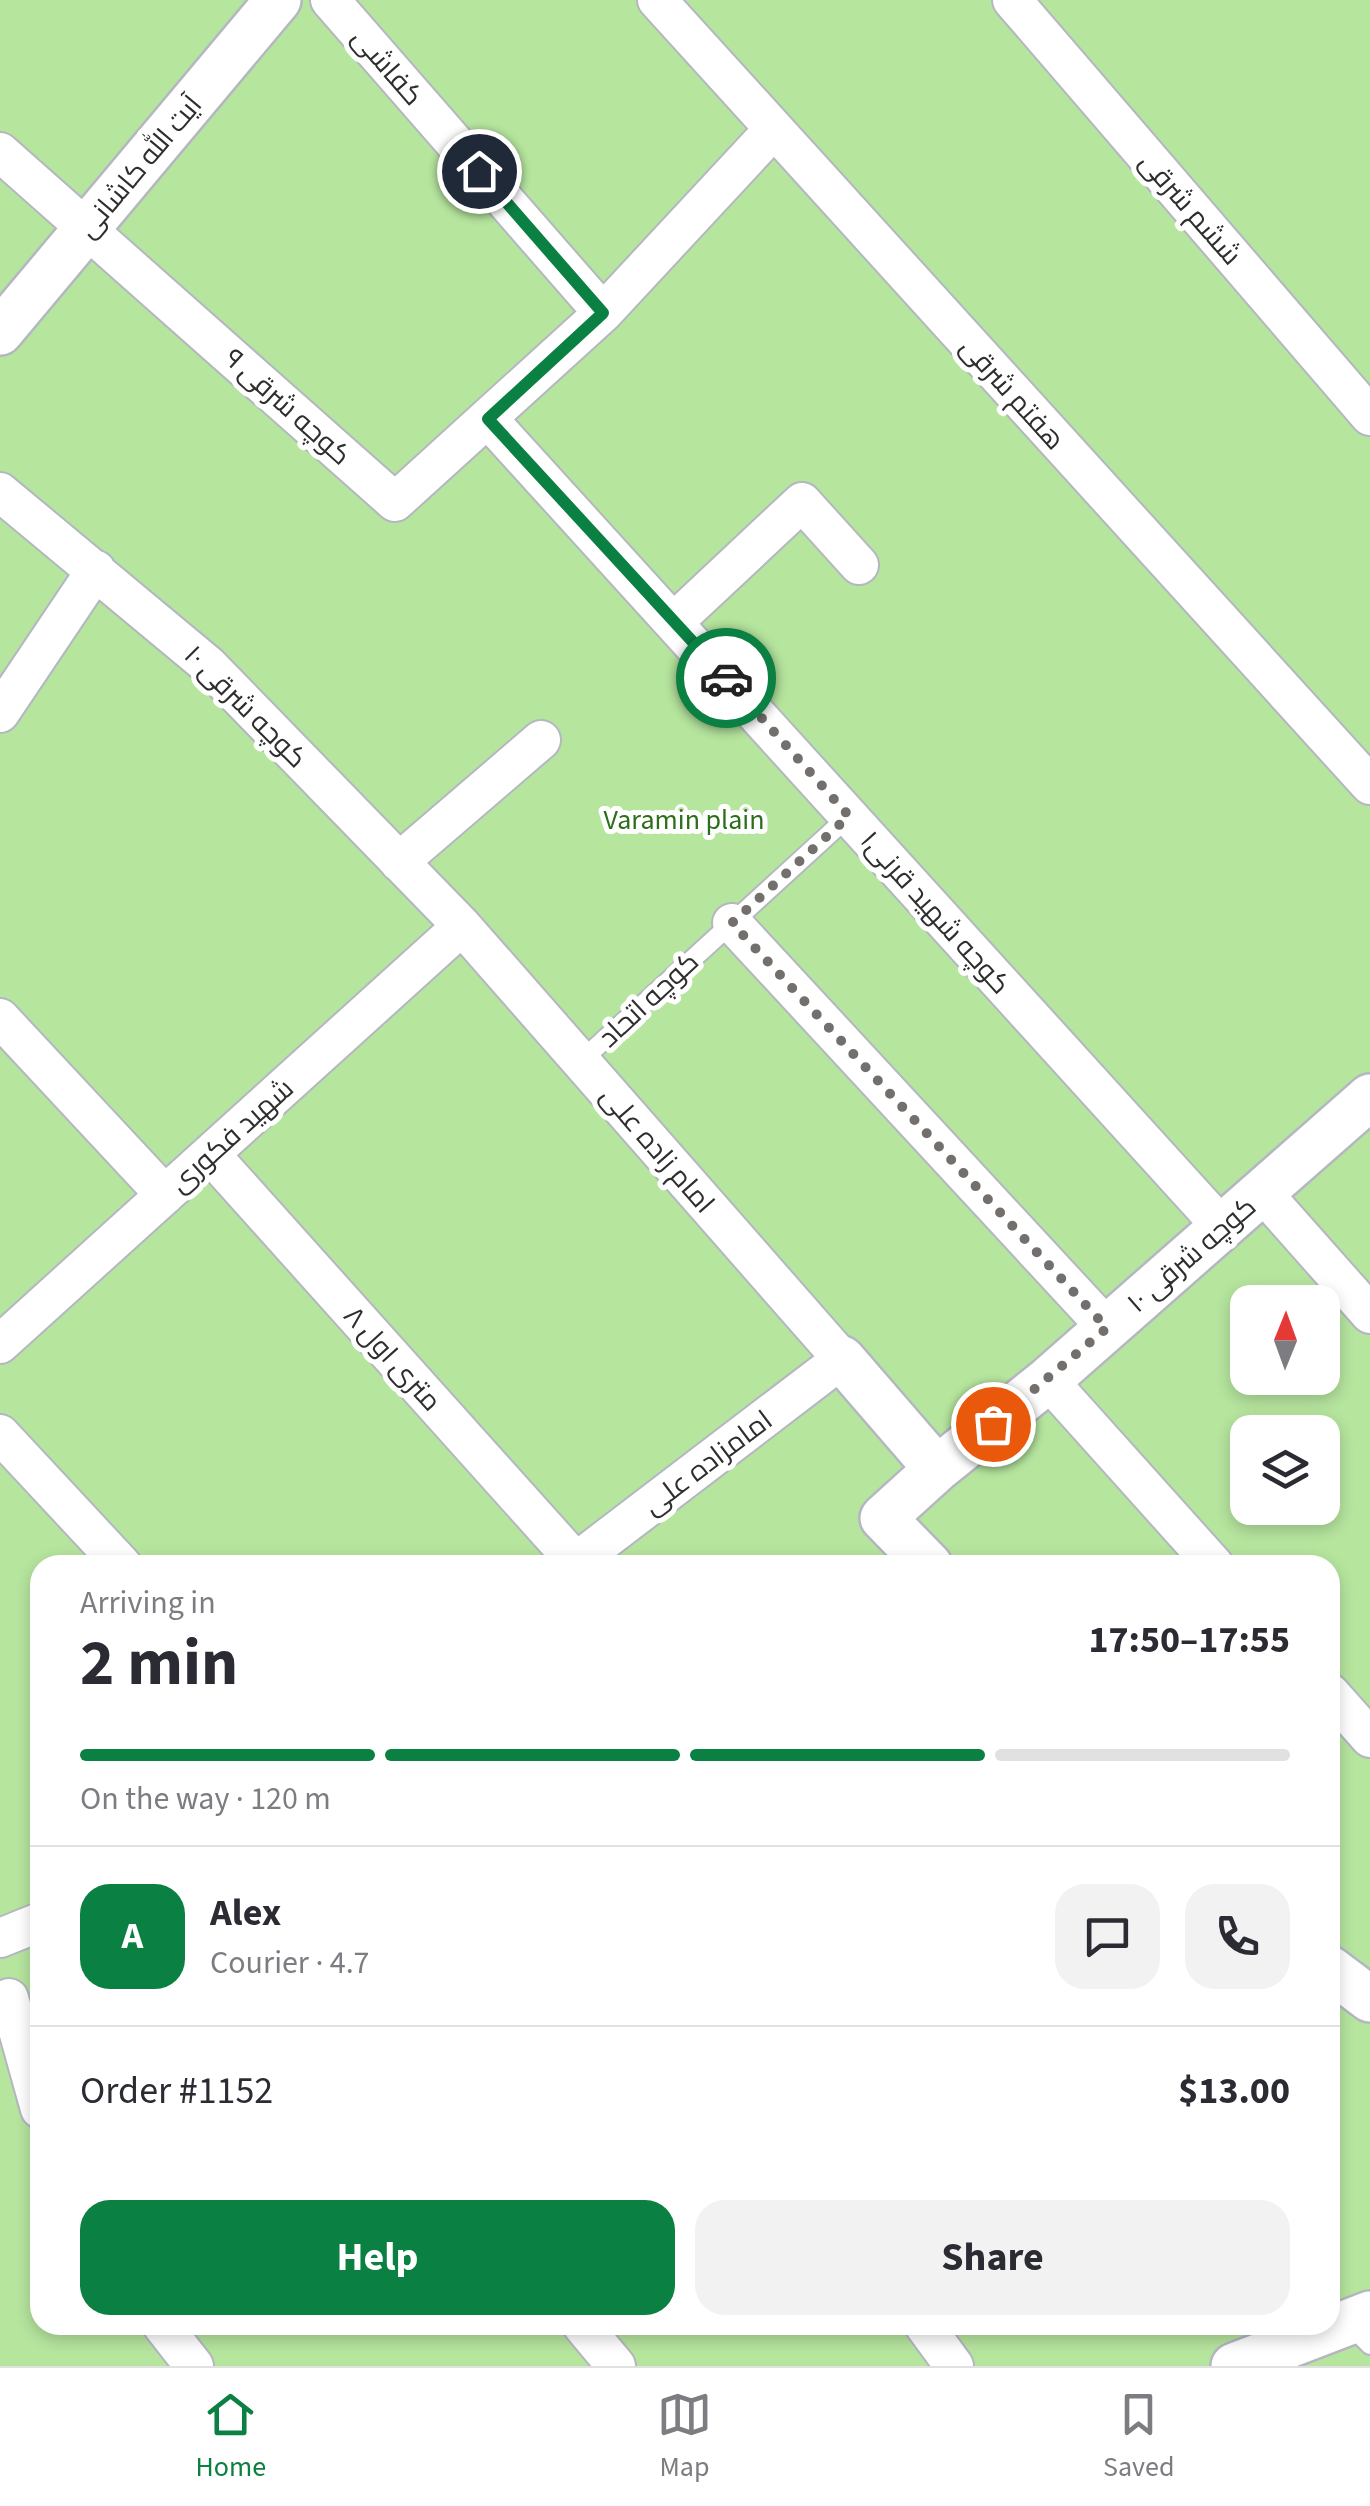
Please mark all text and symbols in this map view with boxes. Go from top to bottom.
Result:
street label: کفاشی [342,19,432,114]
street label: آیت الله کاشانی [68,86,212,247]
pin [437,129,522,214]
street label: ششم شرقی [1130,143,1251,274]
icon: home [452,144,507,199]
street label: هفتم شرقی [951,328,1074,459]
street label: کوچه شرقی ۹ [215,339,360,475]
courier [676,628,776,728]
street label: کوچه شرقی ۱۰ [175,636,316,777]
icon: car [699,651,754,706]
park label: Varamin plain [603,800,765,840]
street label: کوچه شهید قرنی۱ [851,822,1020,1003]
street label: کوچه اتحاد [589,943,708,1057]
street label: شهید فکوری [161,1069,302,1202]
street label: امام زاده علی [591,1077,724,1222]
street label: کوچه شرقی ۱۰ [1118,1187,1265,1322]
north arrow [1230,1285,1340,1395]
map controls [1230,1285,1340,1525]
street label: ۸ متری اول [334,1297,451,1420]
pin [951,1382,1036,1467]
icon: bag [966,1397,1021,1452]
street label: امامزاده علی [634,1401,781,1525]
button: layers [1230,1415,1340,1525]
text: Arriving in [80,1580,216,1626]
text: 17:50–17:55 [1088,1613,1290,1667]
text: 2 min [80,1617,238,1710]
text: On the way · 120 m [80,1776,331,1822]
button: chat [1055,1884,1160,1989]
button: phone [1185,1884,1290,1989]
text: Alex [210,1886,281,1940]
text: A [122,1909,143,1963]
text: Courier · 4.7 [210,1940,370,1986]
text: Order #1152 [80,2064,273,2118]
text: $13.00 [1178,2064,1290,2118]
button: Help [80,2200,675,2315]
button: Share [695,2200,1290,2315]
tab: Home [195,2387,266,2487]
tab: Map [657,2387,712,2487]
tab: Saved [1103,2387,1174,2487]

